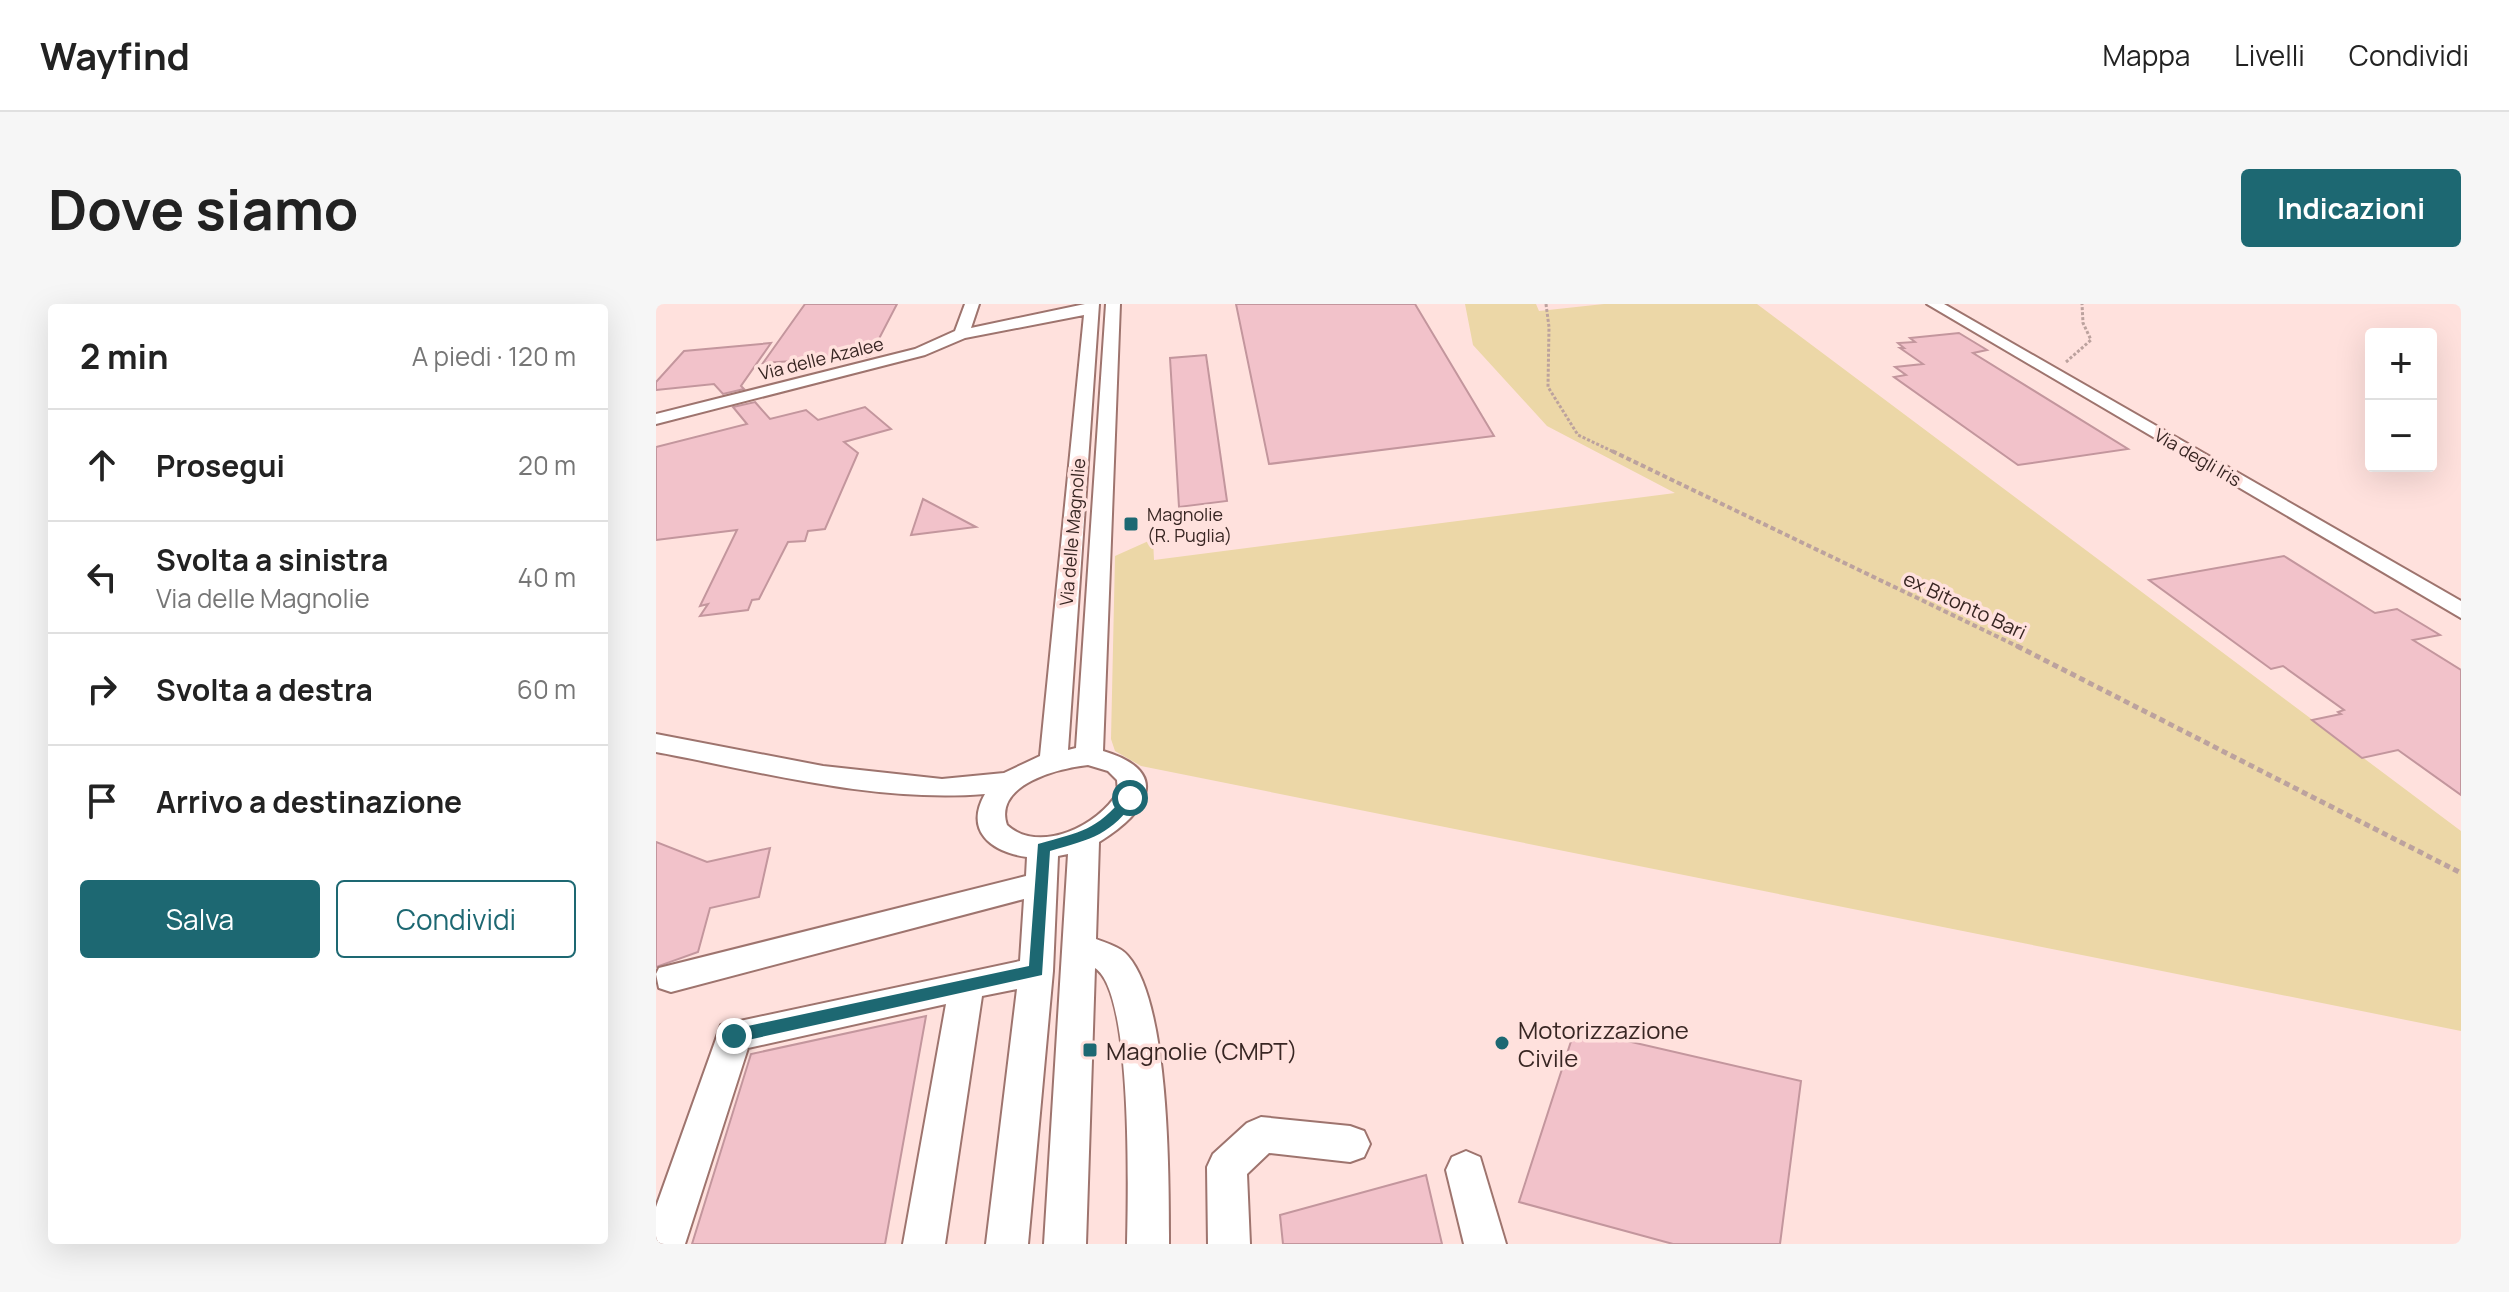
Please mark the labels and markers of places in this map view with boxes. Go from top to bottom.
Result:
place label: Magnolie (R. Puglia) [1147,502,1232,547]
marker: Magnolie (R. Puglia) [1122,515,1140,533]
place label: Motorizzazione Civile [1518,1013,1689,1074]
place label: Magnolie (CMPT) [1106,1034,1298,1067]
marker: Motorizzazione Civile [1493,1034,1511,1052]
marker: Magnolie (CMPT) [1081,1041,1099,1059]

